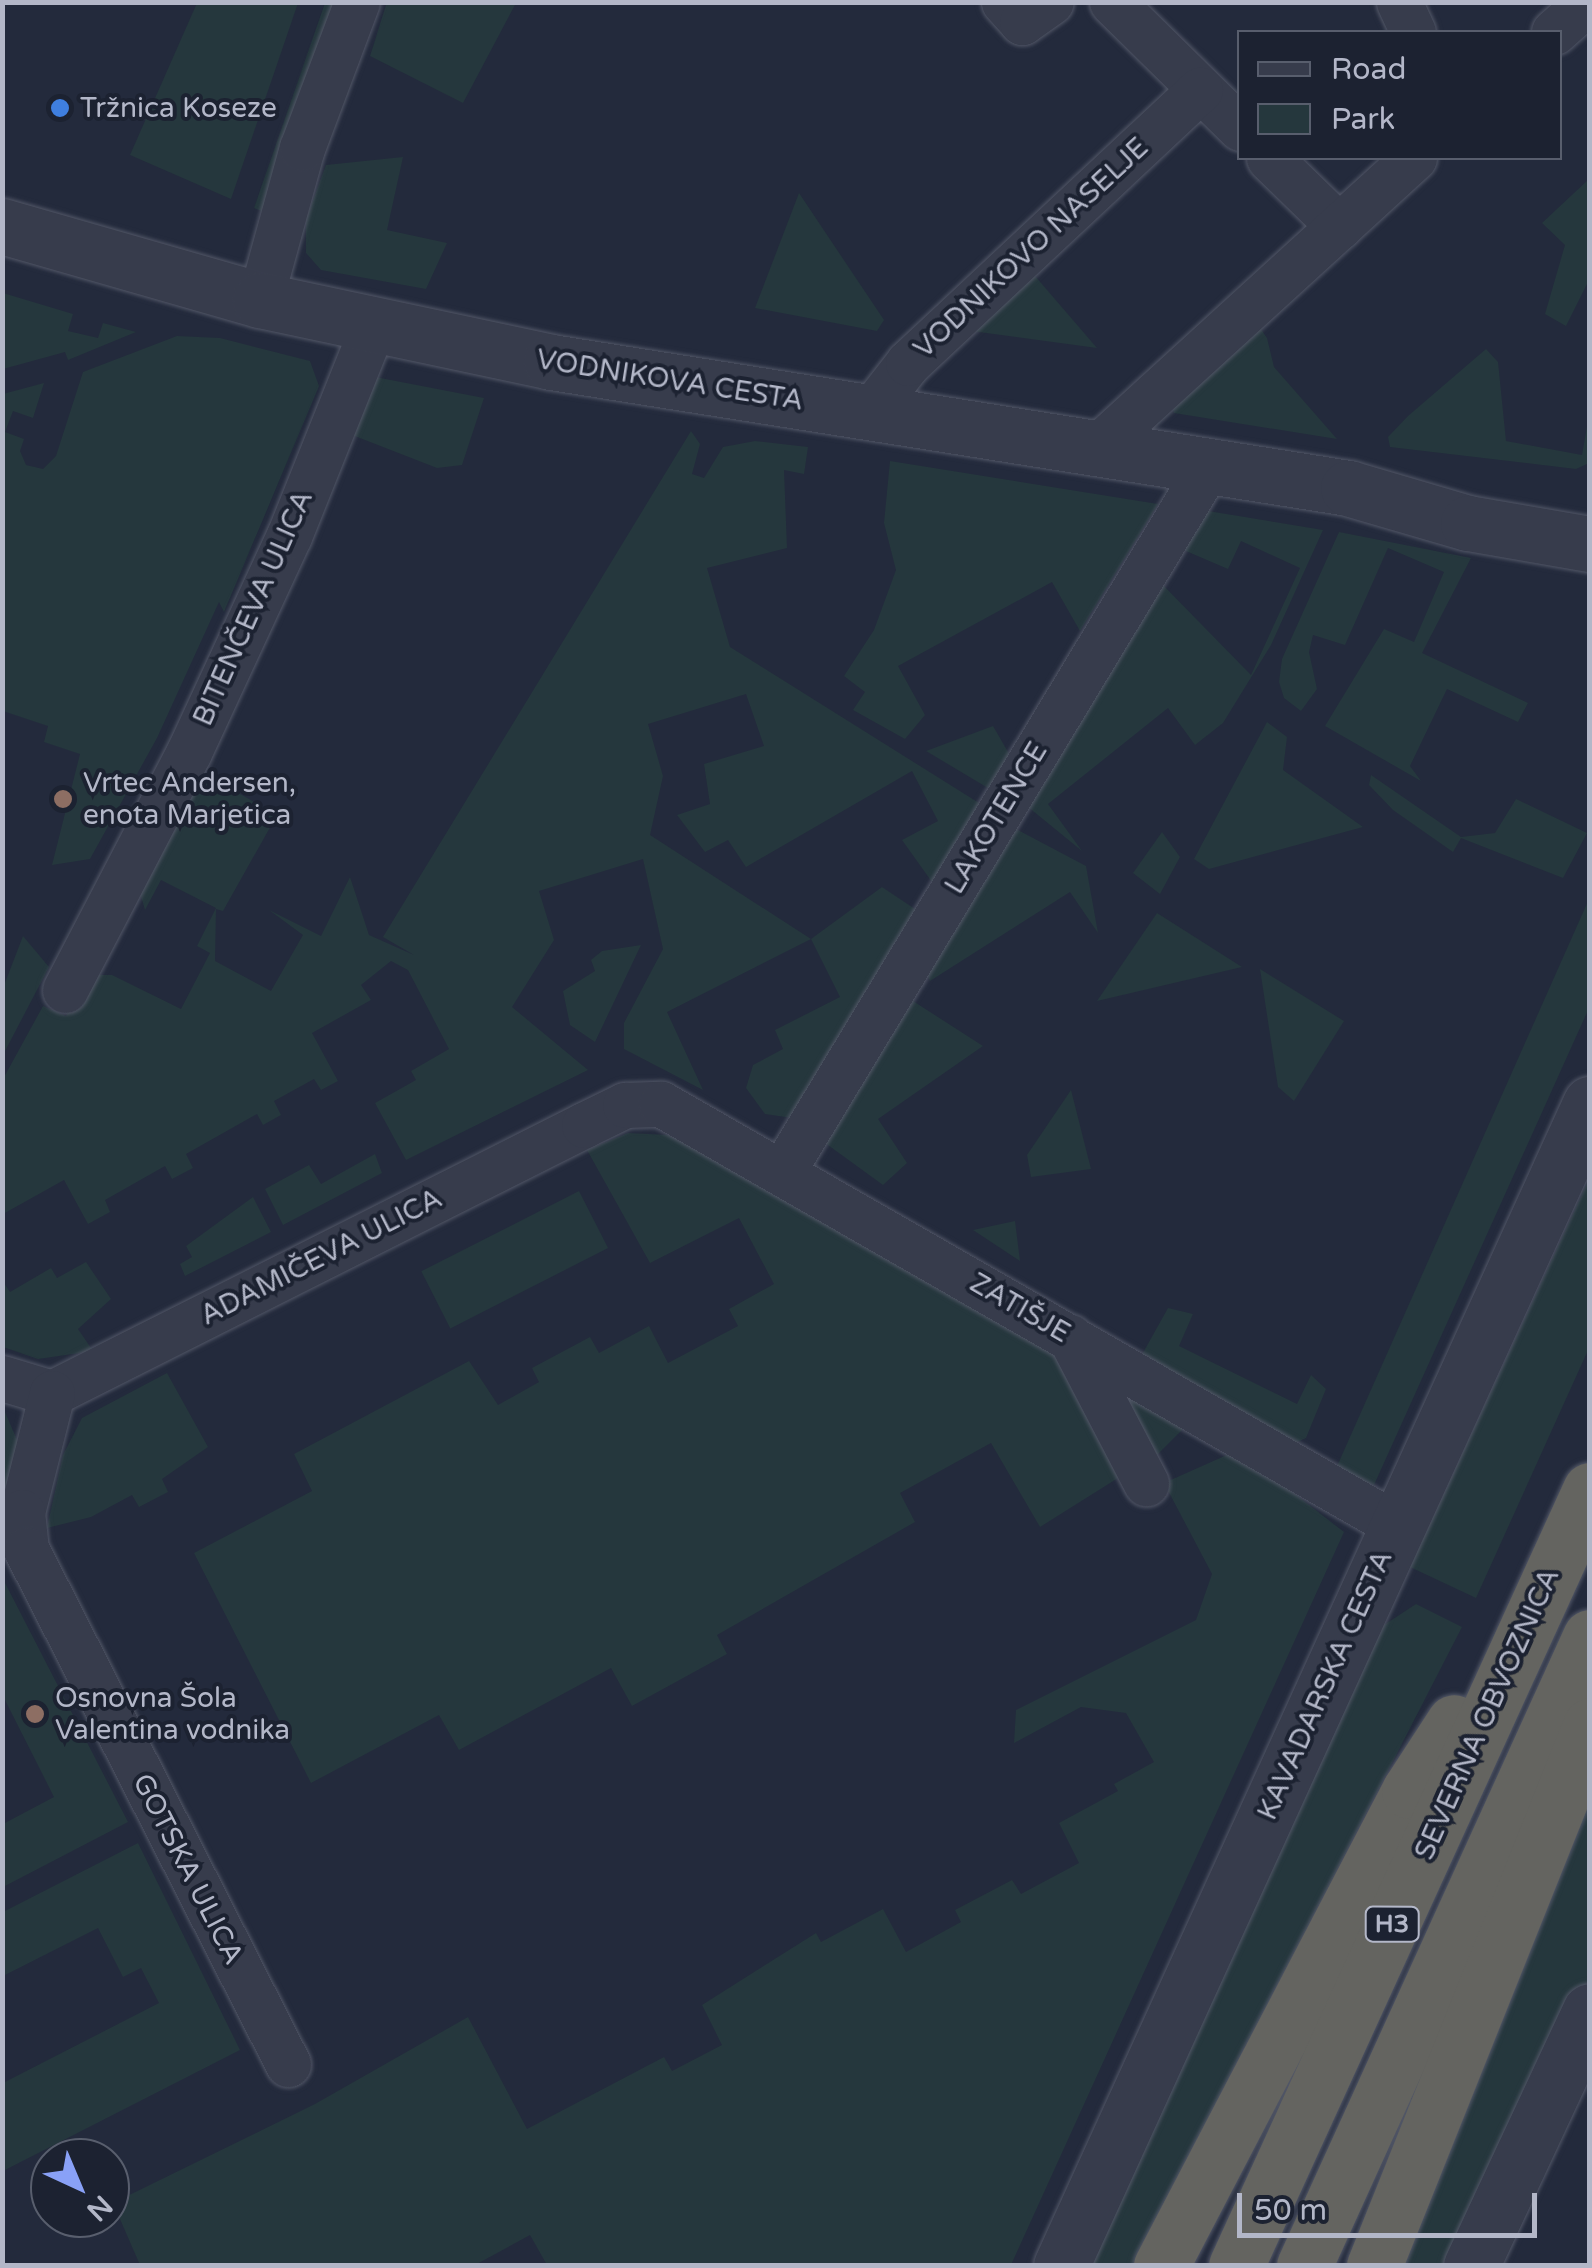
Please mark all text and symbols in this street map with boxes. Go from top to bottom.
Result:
legend [1237,30,1562,160]
text: Road [1331,51,1406,88]
place label: Tržnica Koseze [80,91,277,125]
marker: Tržnica Koseze [49,97,71,119]
text: Park [1331,101,1395,138]
street label: VODNIKOVO NASELJE [907,131,1155,365]
street label: VODNIKOVA CESTA [534,342,806,418]
street label: BITENČEVA ULICA [186,485,320,731]
street label: LAKOTENCE [938,736,1054,900]
place label: Vrtec Andersen, enota Marjetica [83,766,296,832]
marker: Vrtec Andersen, enota Marjetica [52,788,74,810]
street label: ADAMIČEVA ULICA [195,1181,447,1333]
street label: ZATIŠJE [964,1266,1076,1350]
street label: KAVADARSKA CESTA [1250,1545,1400,1825]
street label: SEVERNA OBVOZNICA [1408,1563,1566,1865]
place label: Osnovna Šola Valentina vodnika [55,1681,290,1747]
marker: Osnovna Šola Valentina vodnika [24,1703,46,1725]
street label: GOTSKA ULICA [125,1768,251,1970]
road number: H3 [1364,1904,1420,1944]
north arrow [30,2138,130,2238]
scale bar [1242,2173,1542,2235]
text: N [80,2188,119,2228]
text: 50 m [1254,2192,1327,2229]

